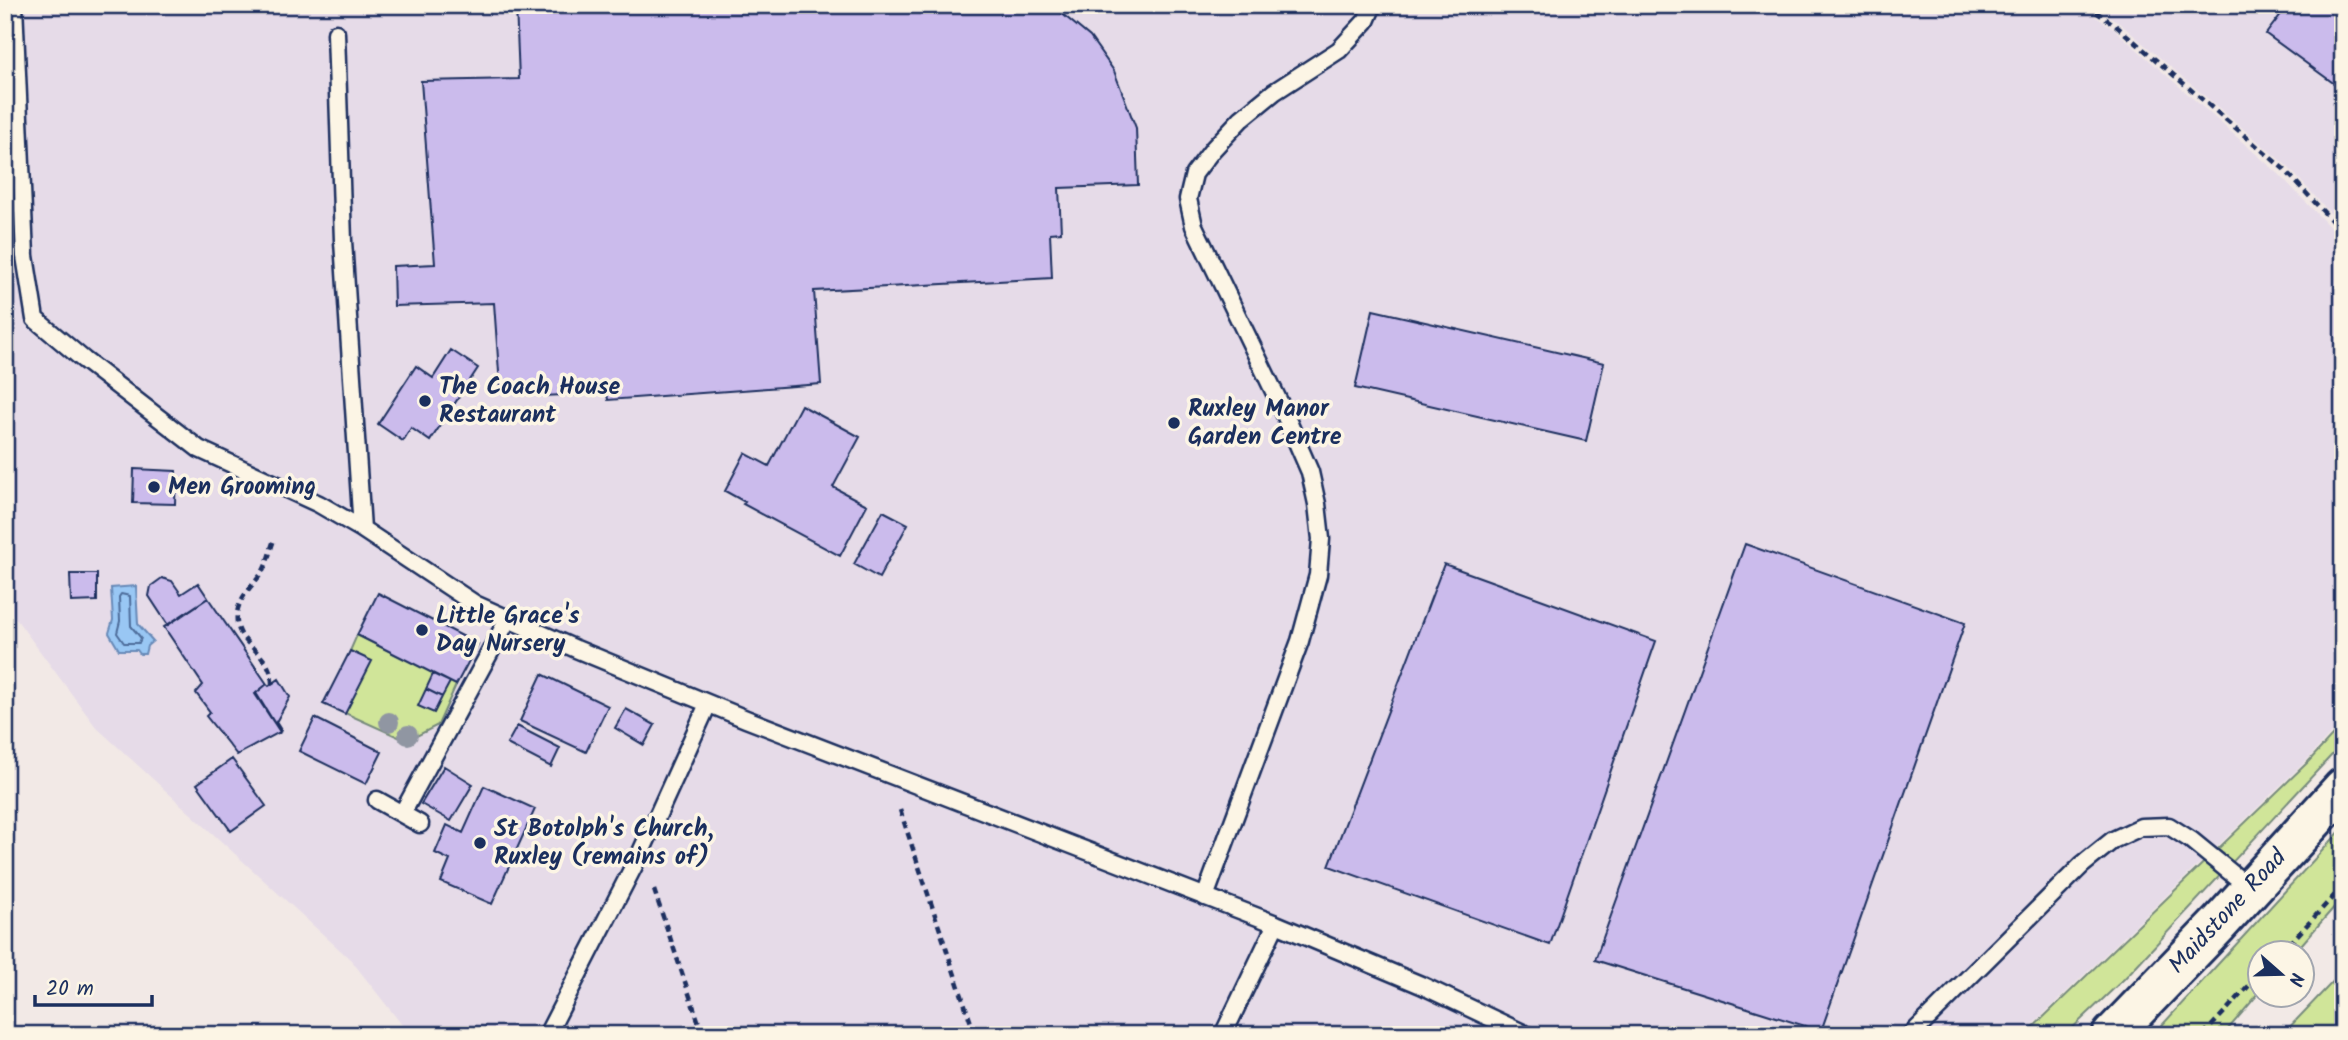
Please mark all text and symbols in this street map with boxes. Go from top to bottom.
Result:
place label: The Coach House Restaurant [439,368,620,435]
place label: Ruxley Manor Garden Centre [1188,390,1342,457]
marker: The Coach House Restaurant [417,393,433,409]
marker: Ruxley Manor Garden Centre [1166,415,1182,431]
place label: Men Grooming [168,468,316,507]
marker: Men Grooming [146,479,162,495]
place label: Little Grace's Day Nursery [436,597,580,664]
marker: Little Grace's Day Nursery [414,622,430,638]
place label: St Botolph's Church, Ruxley (remains of) [494,810,714,877]
marker: St Botolph's Church, Ruxley (remains of) [472,835,488,851]
street label: Maidstone Road [2159,840,2297,984]
north arrow [2246,939,2316,1009]
scale bar [35,963,152,1007]
text: N [2279,968,2311,990]
text: 20 m [46,973,94,1006]

